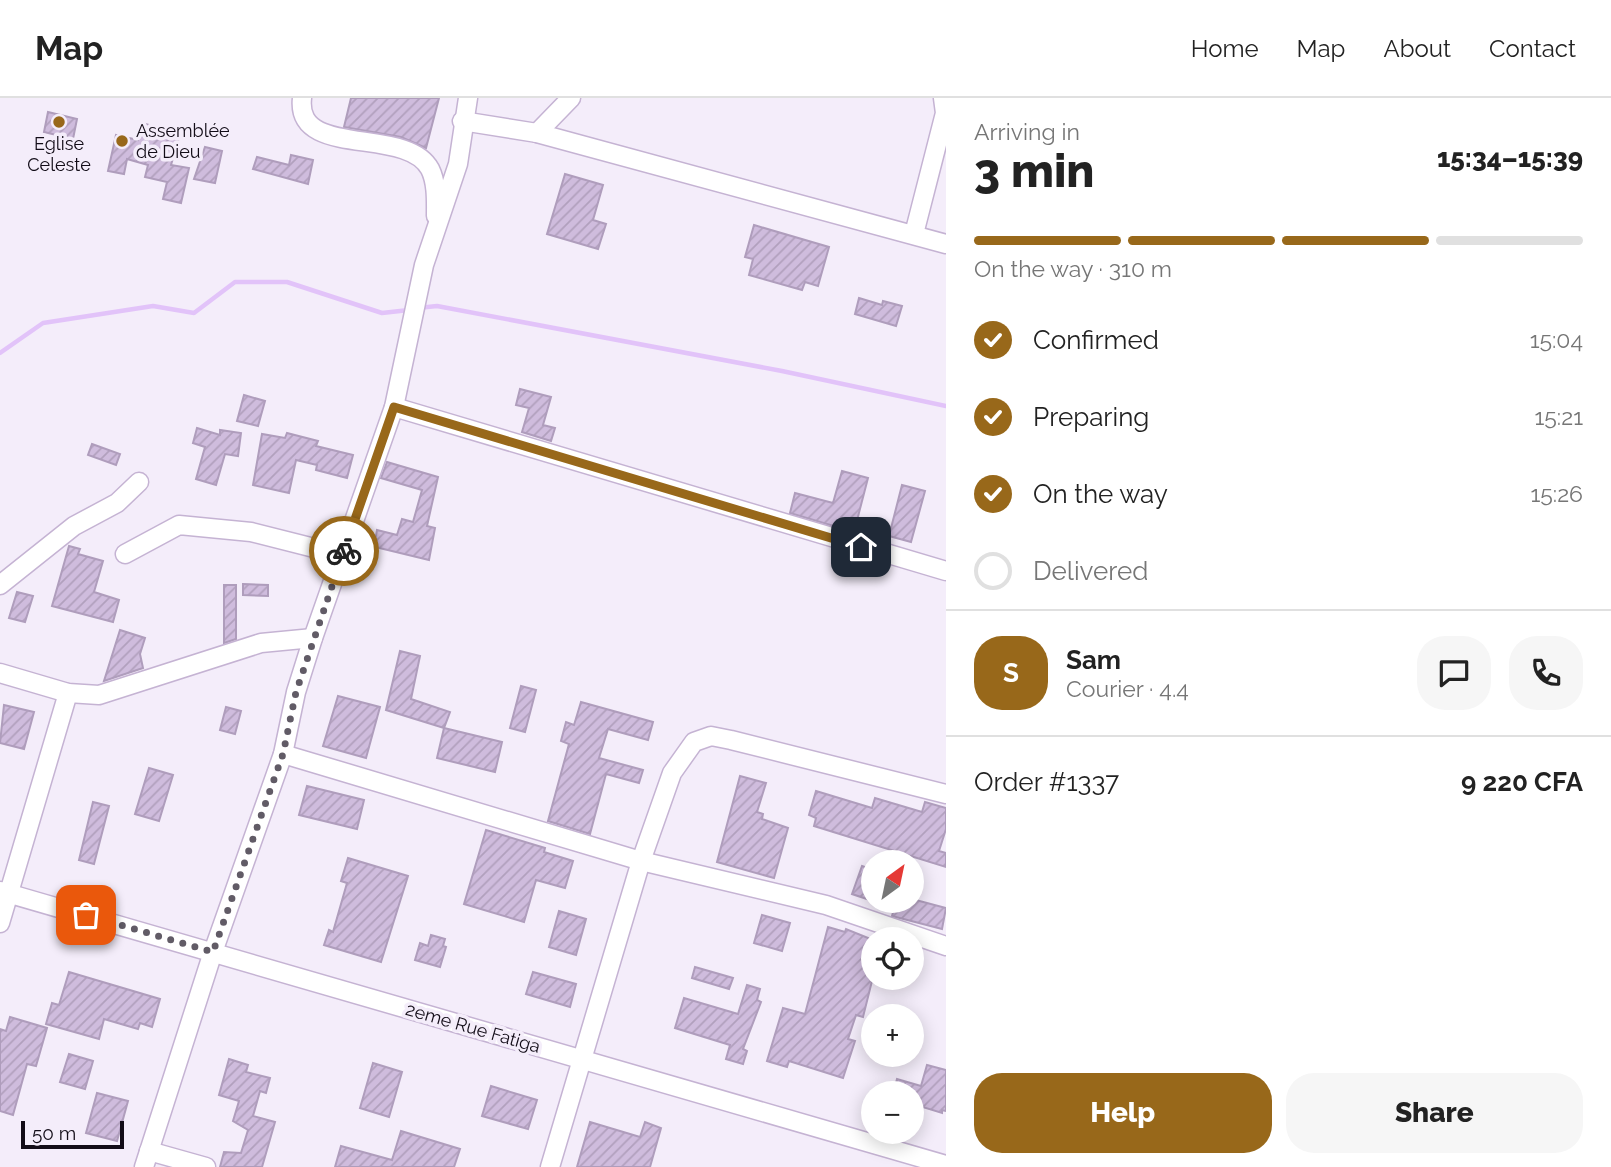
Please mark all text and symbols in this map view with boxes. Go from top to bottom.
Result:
text: Map [35,29,103,68]
text: Home [1191,34,1259,63]
text: Map [1297,34,1345,63]
text: About [1383,34,1451,63]
text: Contact [1489,34,1576,63]
marker: Eglise Celeste [51,114,67,130]
text: Arriving in [974,118,1080,145]
place label: Assemblée de Dieu [136,120,230,162]
place label: Eglise Celeste [27,133,91,175]
marker: Assemblée de Dieu [114,133,130,149]
text: 15:34–15:39 [1437,143,1583,173]
text: 3 min [974,144,1094,198]
text: On the way · 310 m [974,255,1172,282]
icon: check [974,321,1012,359]
text: Confirmed [1033,325,1159,355]
text: 15:04 [1530,326,1583,353]
icon: check [974,398,1012,436]
text: Preparing [1033,402,1149,432]
text: 15:21 [1534,403,1583,430]
icon: check [974,475,1012,513]
text: On the way [1033,479,1168,509]
text: 15:26 [1530,480,1583,507]
courier [309,516,379,586]
pin [831,517,891,577]
icon: home [842,528,880,566]
icon: bike [325,532,363,570]
text: Delivered [1033,556,1148,586]
button: chat [1417,636,1491,710]
button: phone [1509,636,1583,710]
text: Sam [1066,645,1121,675]
text: S [1003,658,1019,688]
text: Courier · 4.4 [1066,675,1189,702]
text: Order #1337 [974,767,1119,797]
text: 9 220 CFA [1461,767,1583,797]
north arrow [861,850,924,914]
map controls [861,850,924,1144]
pin [56,885,116,945]
icon: bag [67,896,105,934]
button: locate [861,927,924,990]
street label: 2eme Rue Fatiga [403,998,543,1057]
button: + [861,1004,924,1067]
button: Help [974,1073,1272,1153]
button: Share [1286,1073,1583,1153]
button: − [861,1081,924,1144]
scale bar [21,1118,124,1150]
text: 50 m [32,1122,76,1144]

